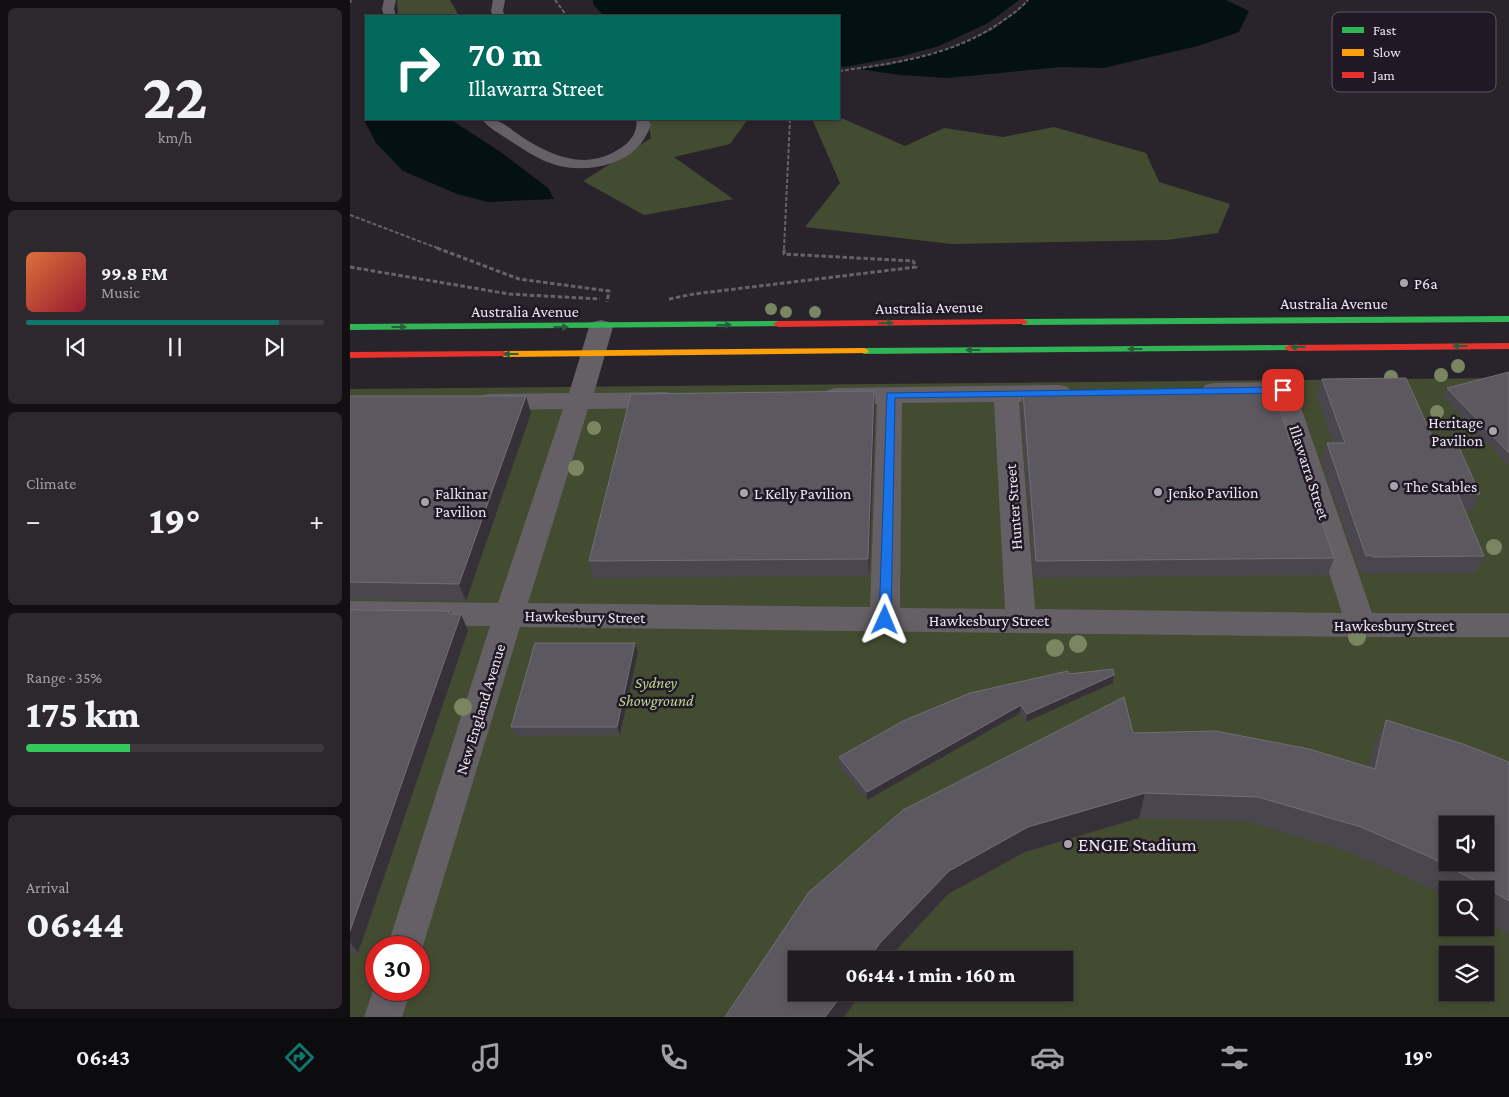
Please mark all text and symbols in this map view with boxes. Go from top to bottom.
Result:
legend [1332,12,1496,92]
text: Fast [1373,22,1397,38]
icon: right [385,35,450,100]
text: 70 m [468,35,542,74]
text: Slow [1373,44,1401,60]
text: 22 [142,60,208,132]
text: Jam [1371,67,1395,83]
text: Illawarra Street [468,76,604,101]
text: km/h [158,129,192,146]
text: 99.8 FM [101,263,168,284]
place label: P6a [1414,275,1438,292]
marker: P6a [1398,277,1410,289]
text: Music [101,284,140,301]
street label: Australia Avenue [1280,295,1388,312]
street label: Australia Avenue [875,298,983,317]
street label: Australia Avenue [471,303,579,320]
one-way arrow [878,319,894,327]
one-way arrow [716,321,732,329]
one-way arrow [391,323,407,331]
one-way arrow [553,323,569,331]
icon: previous [62,333,90,361]
icon: pause [161,333,189,361]
icon: next [260,333,288,361]
one-way arrow [1452,342,1468,350]
one-way arrow [1290,343,1306,351]
one-way arrow [1127,345,1143,353]
one-way arrow [965,346,981,354]
one-way arrow [502,350,518,358]
pin [1262,369,1304,411]
icon: arrive [1269,376,1297,404]
place label: Heritage Pavilion [1428,414,1483,449]
street label: Illawarra Street [1286,423,1333,522]
marker: Heritage Pavilion [1487,425,1499,437]
street label: Hunter Street [1002,463,1025,550]
text: Climate [26,475,76,492]
place label: The Stables [1404,478,1477,495]
marker: The Stables [1388,480,1400,492]
place label: Jenko Pavilion [1166,484,1259,502]
place label: Falkinar Pavilion [435,485,488,520]
place label: L Kelly Pavilion [754,485,852,503]
marker: Jenko Pavilion [1152,486,1164,498]
marker: L Kelly Pavilion [738,487,750,499]
marker: Falkinar Pavilion [419,496,431,508]
text: 19° [149,499,201,541]
text: − [26,505,41,536]
text: + [309,505,324,536]
position arrow [858,593,910,645]
street label: Hawkesbury Street [525,607,646,627]
street label: Hawkesbury Street [929,612,1050,630]
street label: Hawkesbury Street [1334,617,1455,635]
street label: New England Avenue [452,642,509,777]
text: Range · 35% [26,669,102,686]
park label: Sydney Showground [618,674,694,710]
text: 175 km [26,693,140,735]
map controls [1439,816,1494,1001]
button: sound [1439,816,1494,871]
place label: ENGIE Stadium [1078,834,1197,855]
marker: ENGIE Stadium [1062,838,1074,850]
text: Arrival [26,879,70,896]
button: search [1439,881,1494,936]
text: 06:44 [26,903,124,945]
speed limit sign: 30 [365,936,430,1001]
button: layers [1439,946,1494,1001]
text: 06:44 · 1 min · 160 m [846,965,1015,986]
icon: directions [282,1040,317,1075]
icon: music [469,1040,504,1075]
icon: phone [656,1040,691,1075]
icon: climate [843,1040,878,1075]
icon: car [1030,1040,1065,1075]
icon: filters [1217,1040,1252,1075]
text: 06:43 [76,1045,130,1070]
text: 19° [1404,1045,1433,1070]

